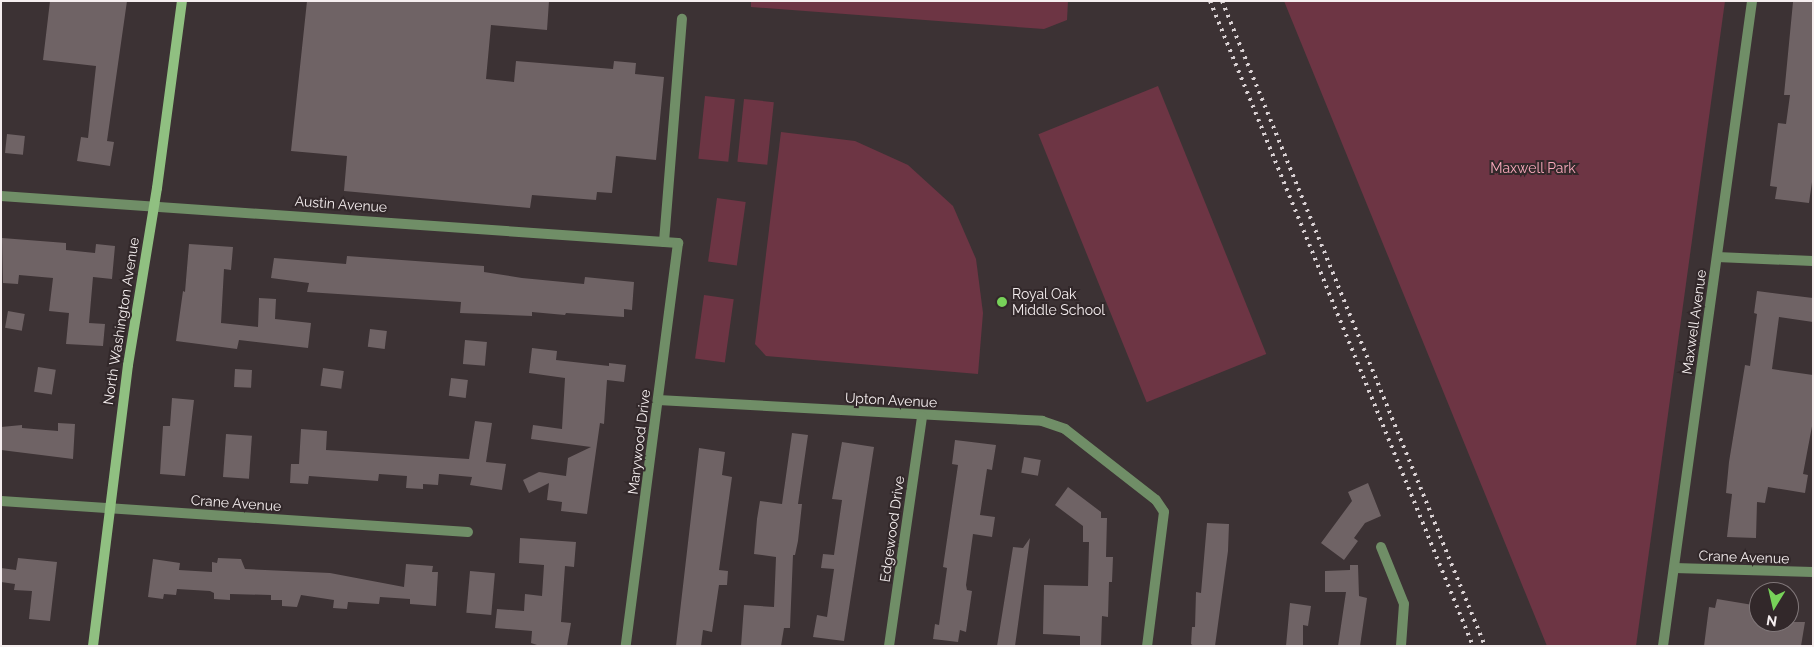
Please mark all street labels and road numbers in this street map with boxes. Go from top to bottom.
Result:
street label: Austin Avenue [294,192,388,216]
street label: North Washington Avenue [99,236,143,406]
street label: Maxwell Avenue [1678,268,1710,376]
street label: Marywood Drive [624,388,654,496]
street label: Upton Avenue [844,389,938,411]
street label: Edgewood Drive [876,475,908,583]
street label: Crane Avenue [190,491,282,515]
street label: Crane Avenue [1698,547,1790,567]

